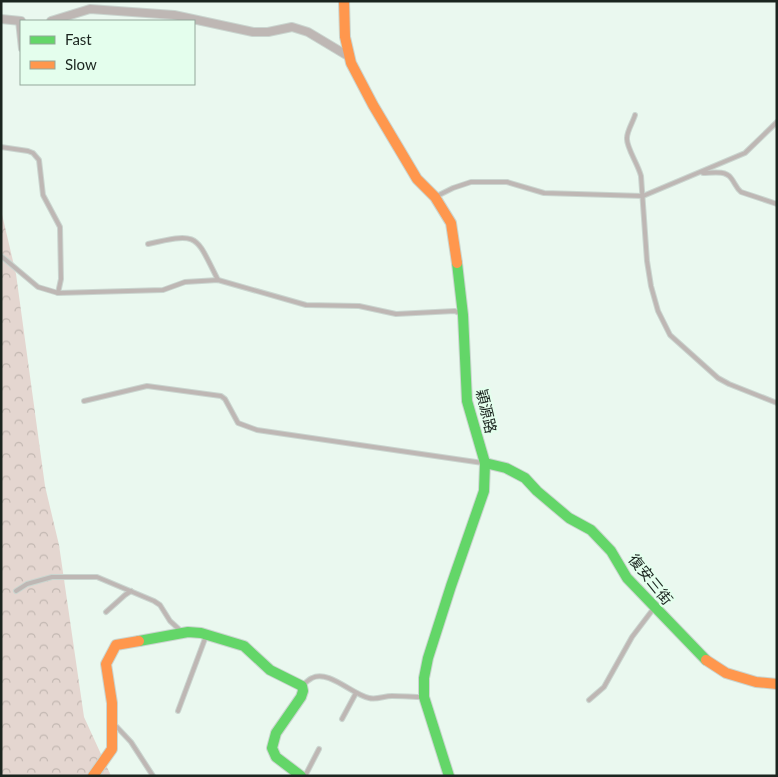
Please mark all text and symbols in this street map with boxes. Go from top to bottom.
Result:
legend [20,20,195,85]
text: Fast [65,30,92,48]
text: Slow [65,55,97,73]
street label: 穎源路 [473,387,501,435]
street label: 復安三街 [625,550,677,608]

